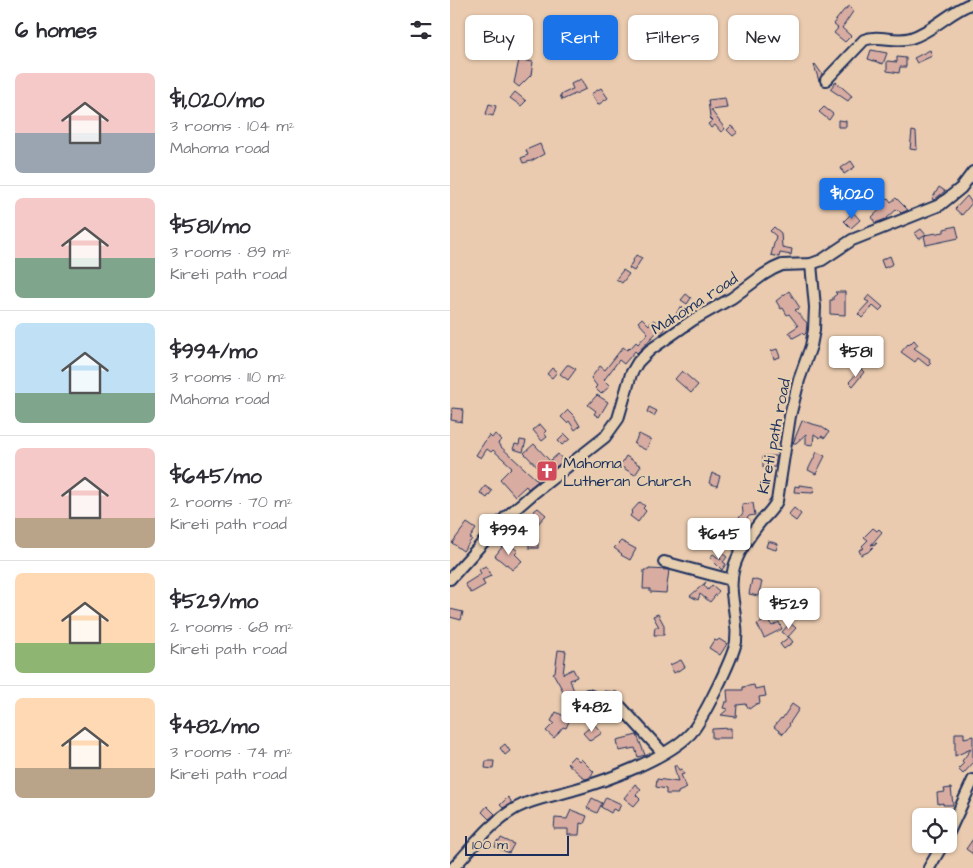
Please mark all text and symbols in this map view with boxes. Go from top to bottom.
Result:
chip: Buy [465,15,533,60]
chip: Rent [543,15,618,60]
chip: Filters [628,15,718,60]
chip: New [728,15,799,60]
text: 6 homes [15,16,97,45]
icon: filters [407,16,435,44]
text: $1,020/mo [170,86,264,115]
icon: home [55,93,115,153]
text: 3 rooms · 104 m² [170,115,295,137]
text: Mahoma road [170,137,269,159]
pin: $1,020 [811,178,893,220]
text: $1,020 [830,183,874,205]
text: $581/mo [170,212,251,241]
icon: home [55,218,115,278]
text: 3 rooms · 89 m² [170,241,291,263]
text: Kireti path road [170,263,287,285]
street label: Mahoma road [647,268,742,340]
pin: $581 [826,336,886,378]
text: $994/mo [170,337,258,366]
text: $581 [840,341,872,363]
icon: home [55,343,115,403]
text: 3 rooms · 110 m² [170,366,286,388]
street label: Kireti path road [752,377,796,496]
text: Mahoma road [170,388,269,410]
place label: Mahoma Lutheran Church [563,452,691,492]
church icon: Mahoma Lutheran Church [535,459,559,483]
text: $645/mo [170,462,262,491]
icon: home [55,468,115,528]
text: 2 rooms · 70 m² [170,491,293,513]
text: Kireti path road [170,513,287,535]
pin: $994 [479,514,539,556]
pin: $645 [689,518,749,560]
text: $994 [490,519,528,541]
text: $645 [698,523,740,545]
text: $529/mo [170,587,258,616]
pin: $529 [759,588,819,630]
icon: home [55,593,115,653]
text: $529 [770,593,808,615]
text: 2 rooms · 68 m² [170,616,293,638]
text: Kireti path road [170,638,287,660]
pin: $482 [562,690,622,733]
text: $482 [572,696,612,718]
text: $482/mo [170,712,259,741]
icon: home [55,718,115,778]
text: 3 rooms · 74 m² [170,741,293,763]
text: Kireti path road [170,763,287,785]
map controls [912,808,957,853]
button: locate [912,808,957,853]
scale bar [465,833,569,856]
text: 100 m [472,835,508,855]

